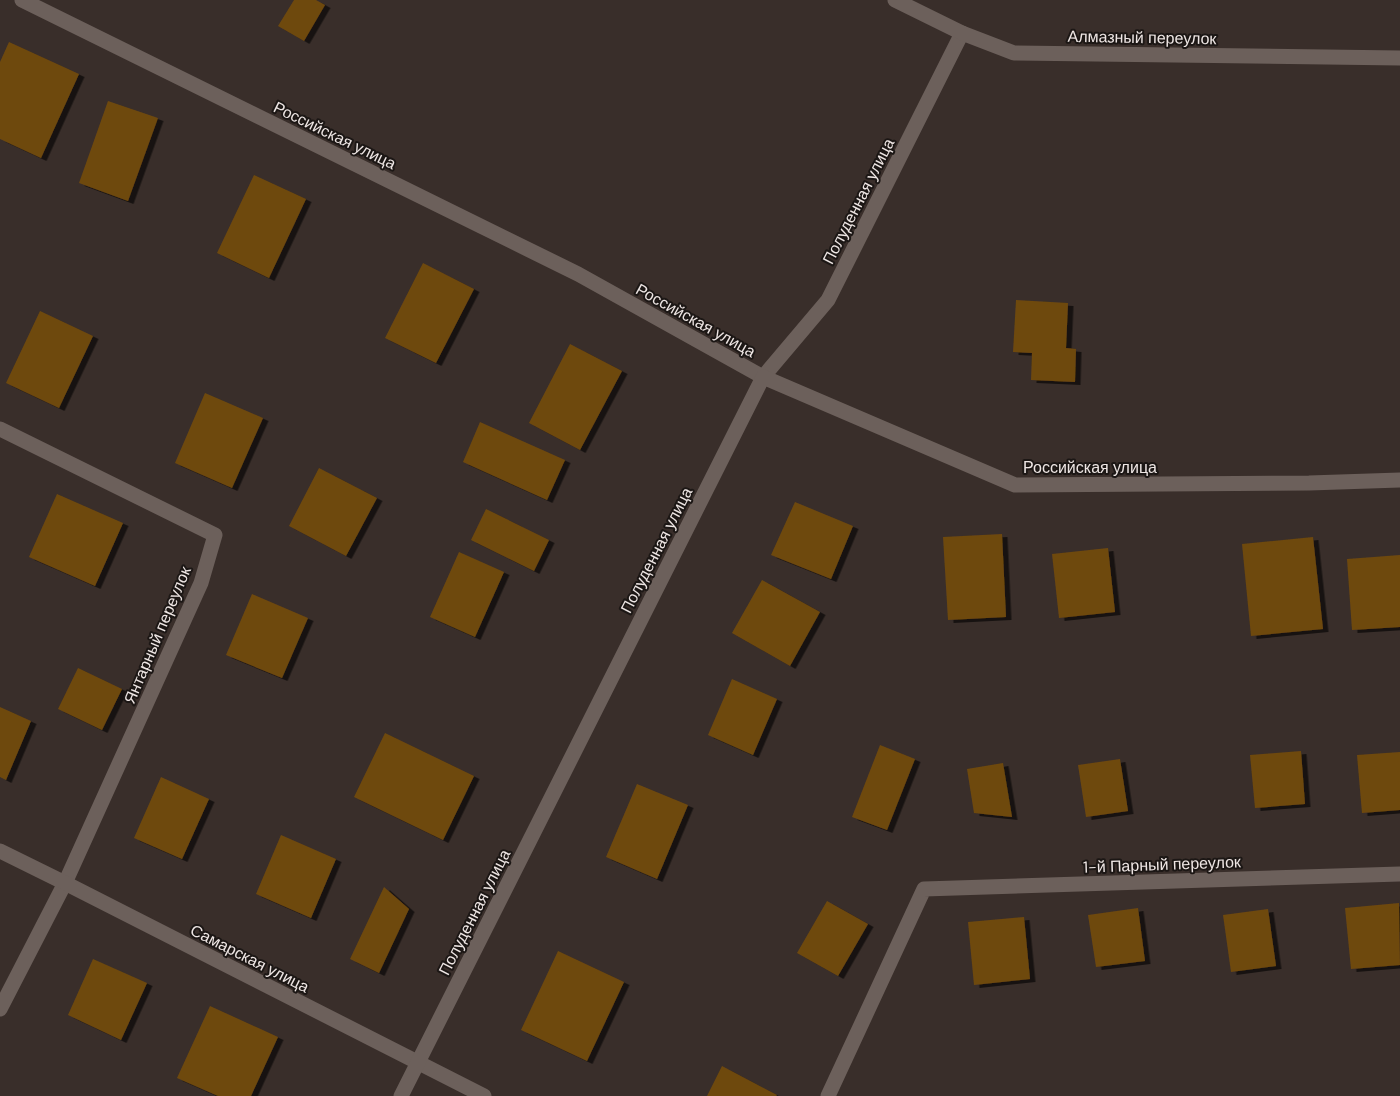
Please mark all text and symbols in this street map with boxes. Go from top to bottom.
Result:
street label: Алмазный переулок [1067,26,1218,49]
street label: Российская улица [270,97,400,174]
street label: Полуденная улица [818,135,899,268]
street label: Российская улица [632,279,759,362]
street label: Российская улица [1023,457,1157,478]
street label: Полуденная улица [616,484,697,617]
street label: Янтарный переулок [119,562,196,707]
street label: Полуденная улица [434,846,515,979]
street label: 1-й Парный переулок [1083,851,1242,878]
street label: Самарская улица [187,919,313,997]

